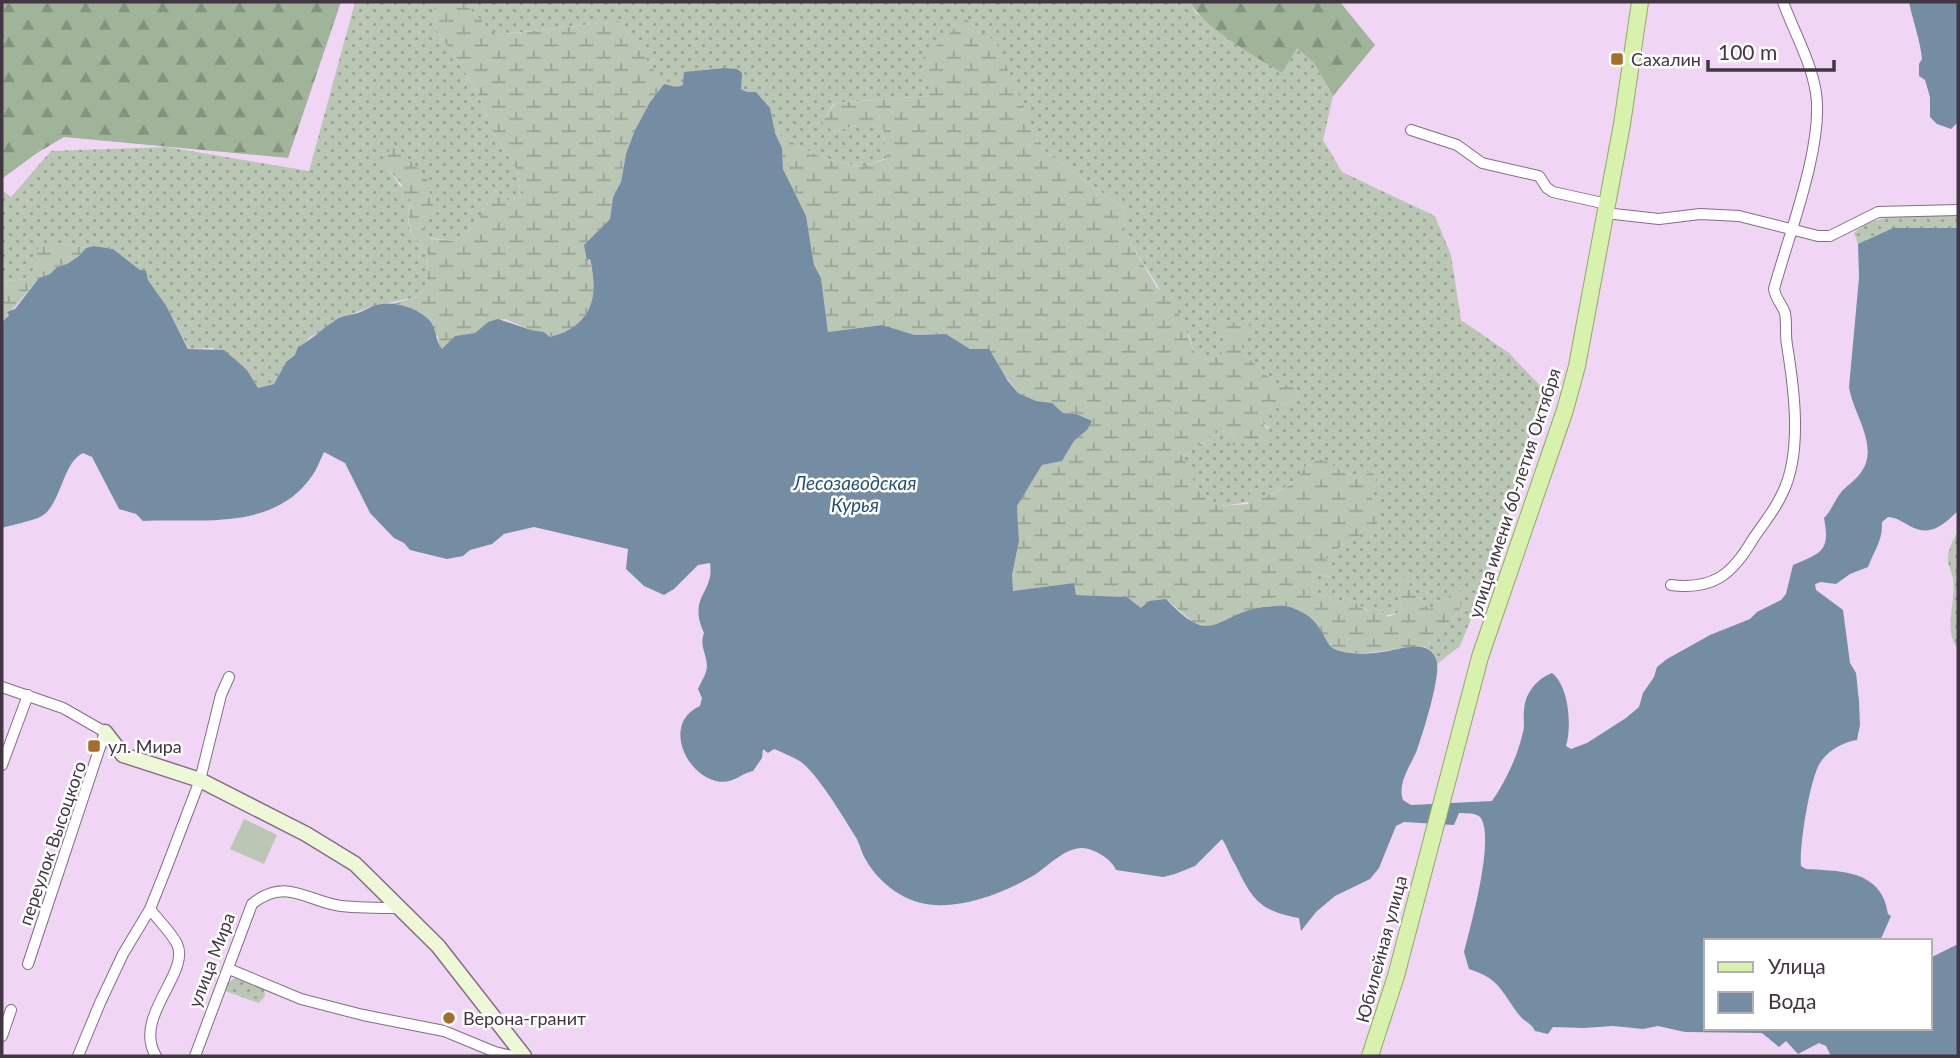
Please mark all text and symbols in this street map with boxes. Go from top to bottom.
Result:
scale bar [1708,28,1834,72]
text: 100 m [1718,39,1777,64]
place label: Сахалин [1631,48,1701,70]
marker: Сахалин [1609,51,1625,67]
street label: улица имени 60-летия Октября [1463,365,1565,621]
water label: Лесозаводская Курья [792,471,917,516]
place label: ул. Мира [108,735,182,757]
marker: ул. Мира [86,738,102,754]
street label: переулок Высоцкого [14,758,90,928]
street label: Юбилейная улица [1351,873,1411,1025]
street label: улица Мира [183,909,239,1011]
legend [1704,939,1932,1030]
text: Улица [1768,953,1826,978]
text: Вода [1768,988,1816,1013]
place label: Верона-гранит [463,1007,586,1029]
marker: Верона-гранит [441,1010,457,1026]

